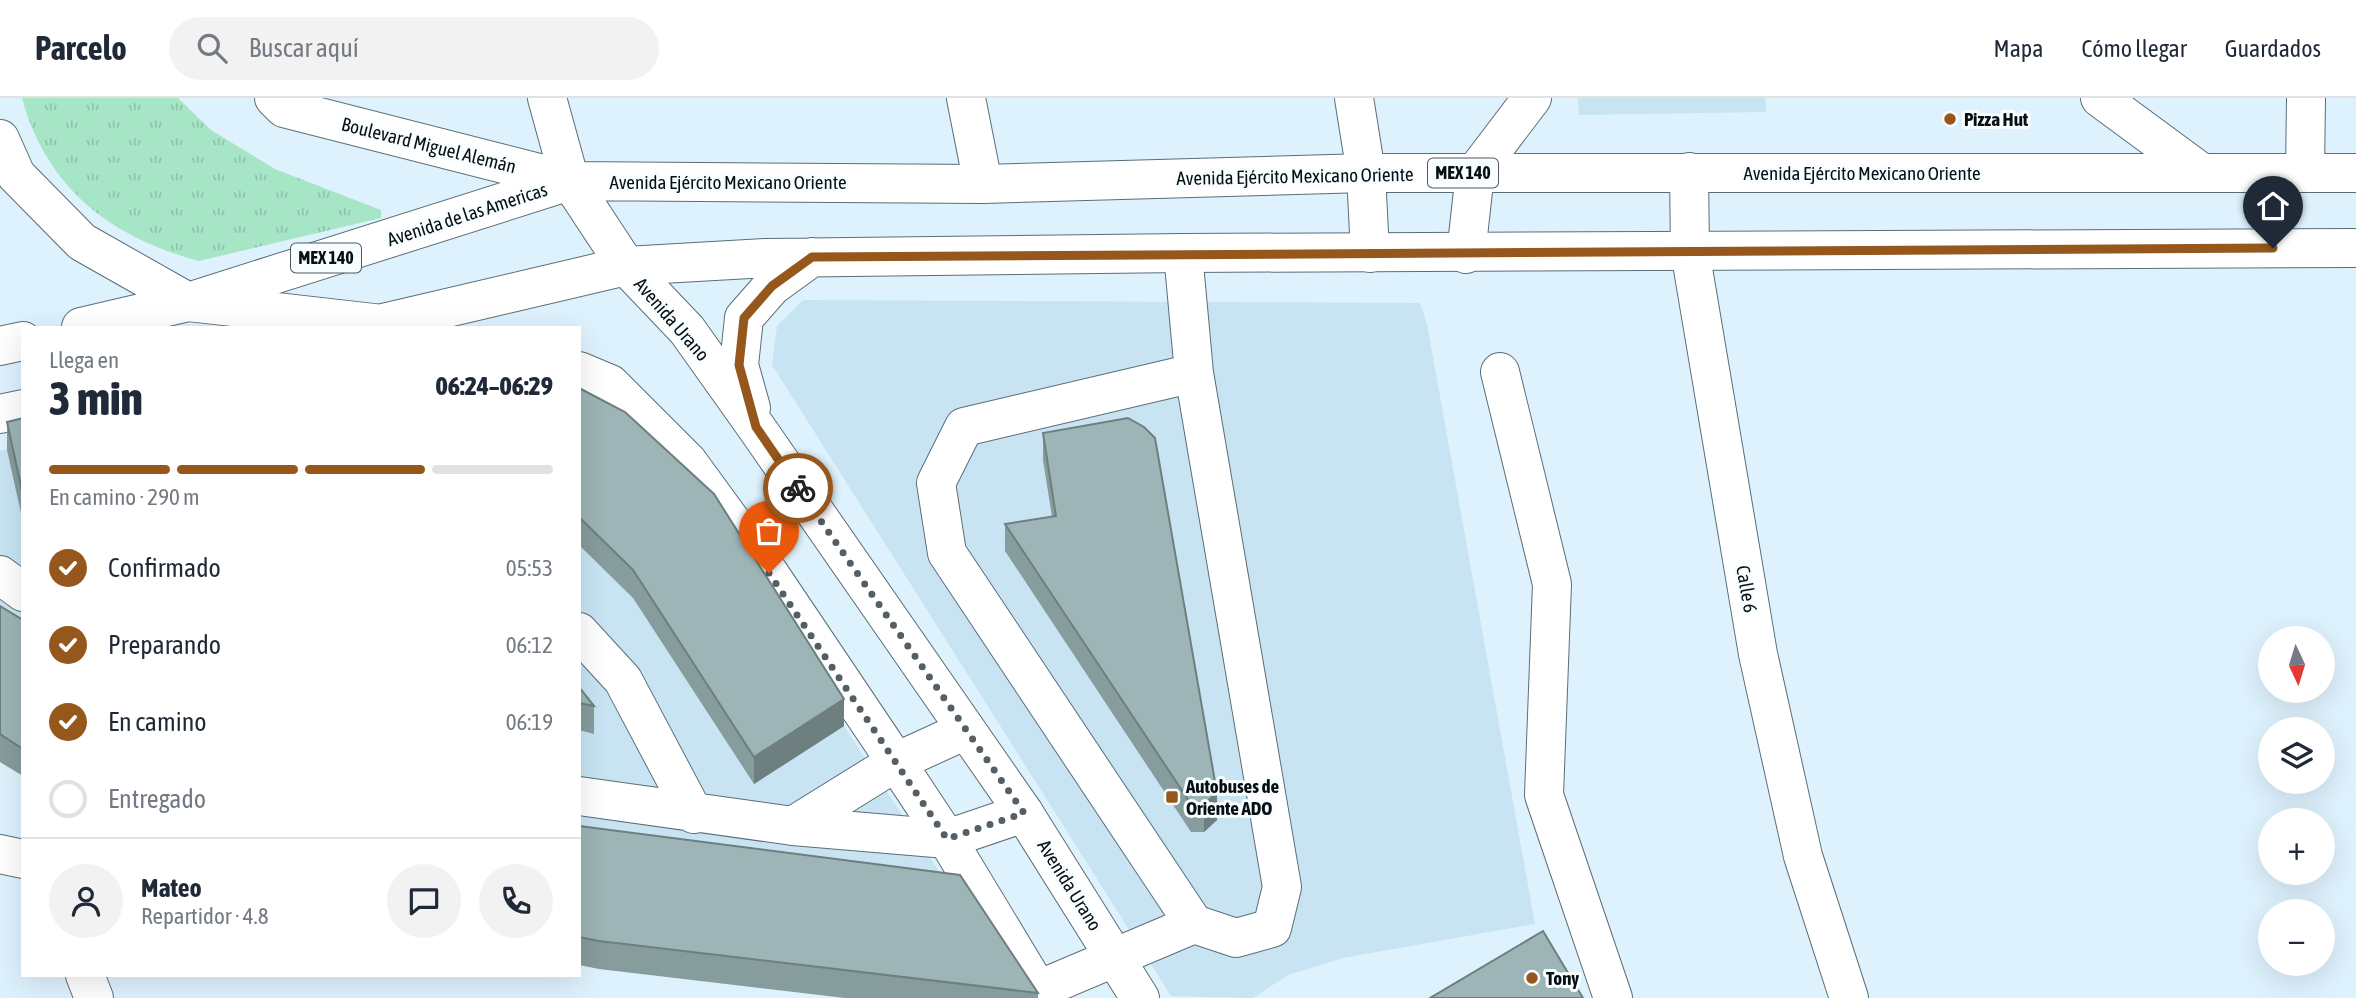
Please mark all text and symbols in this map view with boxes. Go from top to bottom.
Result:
search box [169,17,659,80]
text: Parcelo [35,29,127,67]
icon: search [193,29,231,67]
text: Buscar aquí [249,33,359,63]
text: Mapa [1994,35,2043,62]
text: Cómo llegar [2081,35,2187,62]
text: Guardados [2225,35,2321,62]
place label: Pizza Hut [1964,108,2029,130]
marker: Pizza Hut [1942,111,1958,127]
street label: Boulevard Miguel Alemán [339,113,519,177]
road number: MEX 140 [1428,158,1498,188]
street label: Avenida Ejército Mexicano Oriente [1743,162,1981,184]
street label: Avenida Ejército Mexicano Oriente [1176,163,1414,189]
street label: Avenida Ejército Mexicano Oriente [609,171,847,193]
pin [2243,176,2303,248]
street label: Avenida de las Americas [384,178,550,250]
icon: home [2254,187,2292,225]
road number: MEX 140 [291,244,361,272]
street label: Avenida Urano [630,273,714,365]
text: Llega en [49,347,119,373]
text: 06:24–06:29 [436,371,553,401]
text: 3 min [49,372,143,425]
courier [763,453,833,523]
icon: bike [779,469,817,507]
text: En camino · 290 m [49,484,200,510]
pin [739,501,799,573]
icon: bag [750,512,788,550]
icon: check [49,549,87,587]
text: Confirmado [108,553,221,583]
text: 05:53 [506,555,553,581]
street label: Calle 6 [1732,564,1762,614]
icon: check [49,626,87,664]
north arrow [2258,626,2334,704]
map controls [2258,626,2335,976]
text: Preparando [108,630,221,660]
text: 06:12 [506,632,553,658]
icon: check [49,703,87,741]
text: En camino [108,707,207,737]
text: 06:19 [506,709,553,735]
button: layers [2258,717,2335,794]
place label: Autobuses de Oriente ADO [1185,775,1280,819]
text: Entregado [108,784,206,814]
marker: Autobuses de Oriente ADO [1164,789,1180,805]
button: + [2258,808,2335,885]
street label: Avenida Urano [1033,835,1107,935]
button: person [49,864,123,938]
button: chat [387,864,461,938]
button: phone [479,864,553,938]
text: Mateo [141,873,202,903]
button: − [2258,899,2335,976]
text: Repartidor · 4.8 [141,903,268,929]
place label: Tony [1546,967,1579,989]
marker: Tony [1524,970,1540,986]

